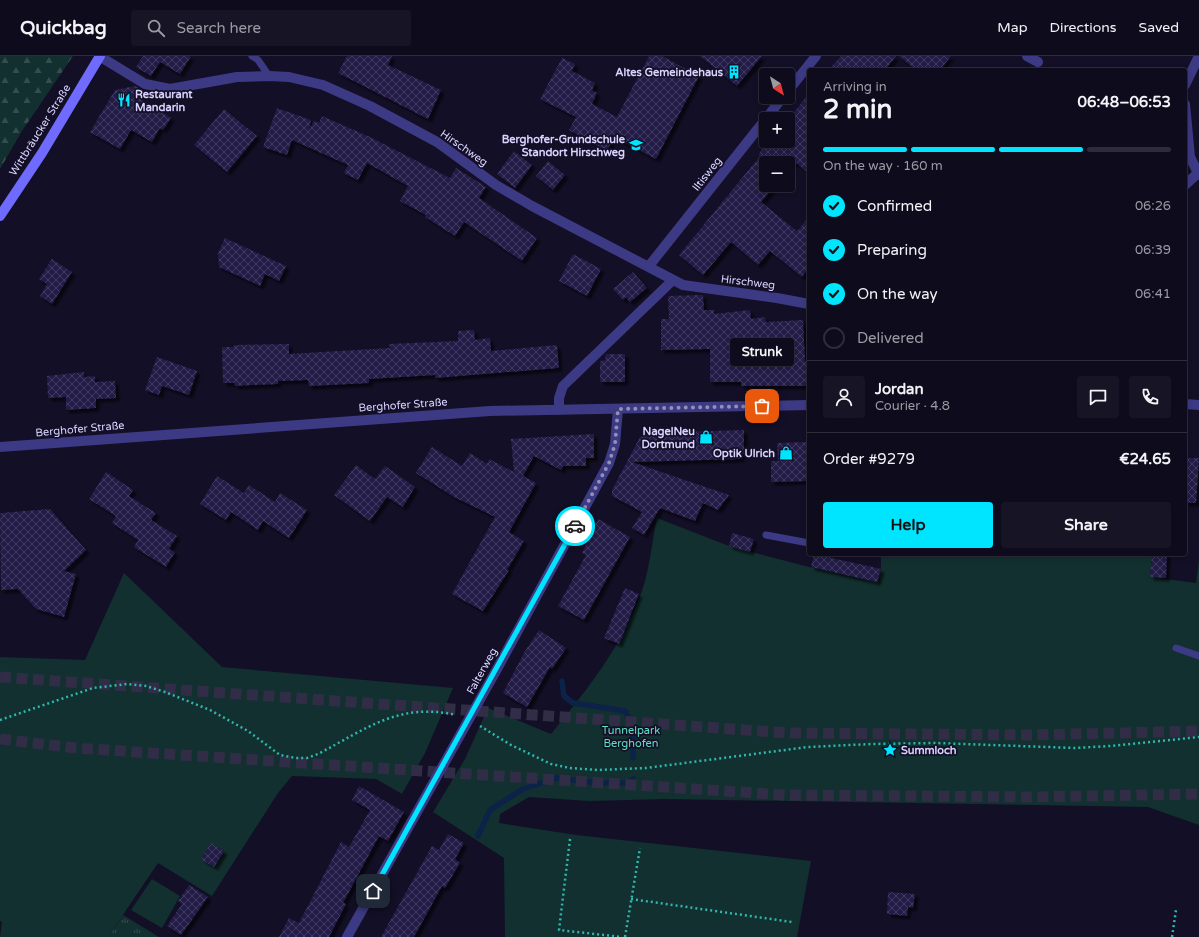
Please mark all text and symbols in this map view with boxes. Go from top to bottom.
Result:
search box [131,10,411,46]
text: Quickbag [20,17,107,39]
icon: search [145,17,167,39]
text: Search here [177,19,261,37]
text: Map [997,19,1028,36]
text: Directions [1050,19,1117,36]
text: Saved [1139,19,1179,36]
building icon: Altes Gemeindehaus [726,64,742,80]
place label: Altes Gemeindehaus [615,66,724,79]
north arrow [759,68,795,104]
map controls [759,68,795,192]
text: Arriving in [823,79,887,95]
street label: Wittbräucker Straße [7,82,73,178]
place label: Restaurant Mandarin [135,88,193,114]
restaurant icon: Restaurant Mandarin [116,92,132,108]
text: 06:48–06:53 [1078,93,1171,111]
text: 2 min [823,94,892,125]
button: + [759,112,795,148]
street label: Hirschweg [438,127,490,169]
place label: Berghofer-Grundschule Standort Hirschweg [502,133,626,160]
school or university icon: Berghofer-Grundschule Standort Hirschweg [628,137,644,153]
street label: Iltisweg [690,154,724,194]
button: − [759,156,795,192]
text: On the way · 160 m [823,158,943,174]
icon: check [823,195,845,217]
text: Confirmed [857,197,932,215]
text: 06:26 [1135,198,1171,214]
icon: check [823,239,845,261]
text: Preparing [857,241,927,259]
text: 06:39 [1135,242,1171,258]
street label: Hirschweg [720,272,776,292]
icon: check [823,283,845,305]
text: On the way [857,285,937,303]
text: 06:41 [1135,286,1171,302]
text: Delivered [857,329,924,347]
callout: Strunk [730,338,794,366]
text: Strunk [742,344,782,360]
button: person [823,376,865,418]
button: chat [1077,376,1119,418]
button: phone [1129,376,1171,418]
text: Jordan [875,380,924,398]
pin [745,389,779,423]
street label: Berghofer Straße [358,395,448,415]
icon: bag [751,395,773,417]
text: Courier · 4.8 [875,398,950,414]
street label: Berghofer Straße [35,419,125,439]
place label: NagelNeu Dortmund [641,425,695,451]
shop icon: NagelNeu Dortmund [698,429,714,445]
shop icon: Optik Ulrich [778,445,794,461]
place label: Optik Ulrich [713,447,775,461]
text: Order #9279 [823,450,915,468]
text: €24.65 [1119,450,1171,468]
button: Help [823,502,993,548]
button: Share [1001,502,1171,548]
courier [555,506,595,546]
icon: car [564,515,586,537]
street label: Falterweg [464,645,500,697]
park label: Tunnelpark Berghofen [602,724,660,750]
place icon: Summloch [882,742,898,758]
place label: Summloch [901,744,957,757]
pin [356,874,390,908]
icon: home [362,880,384,902]

